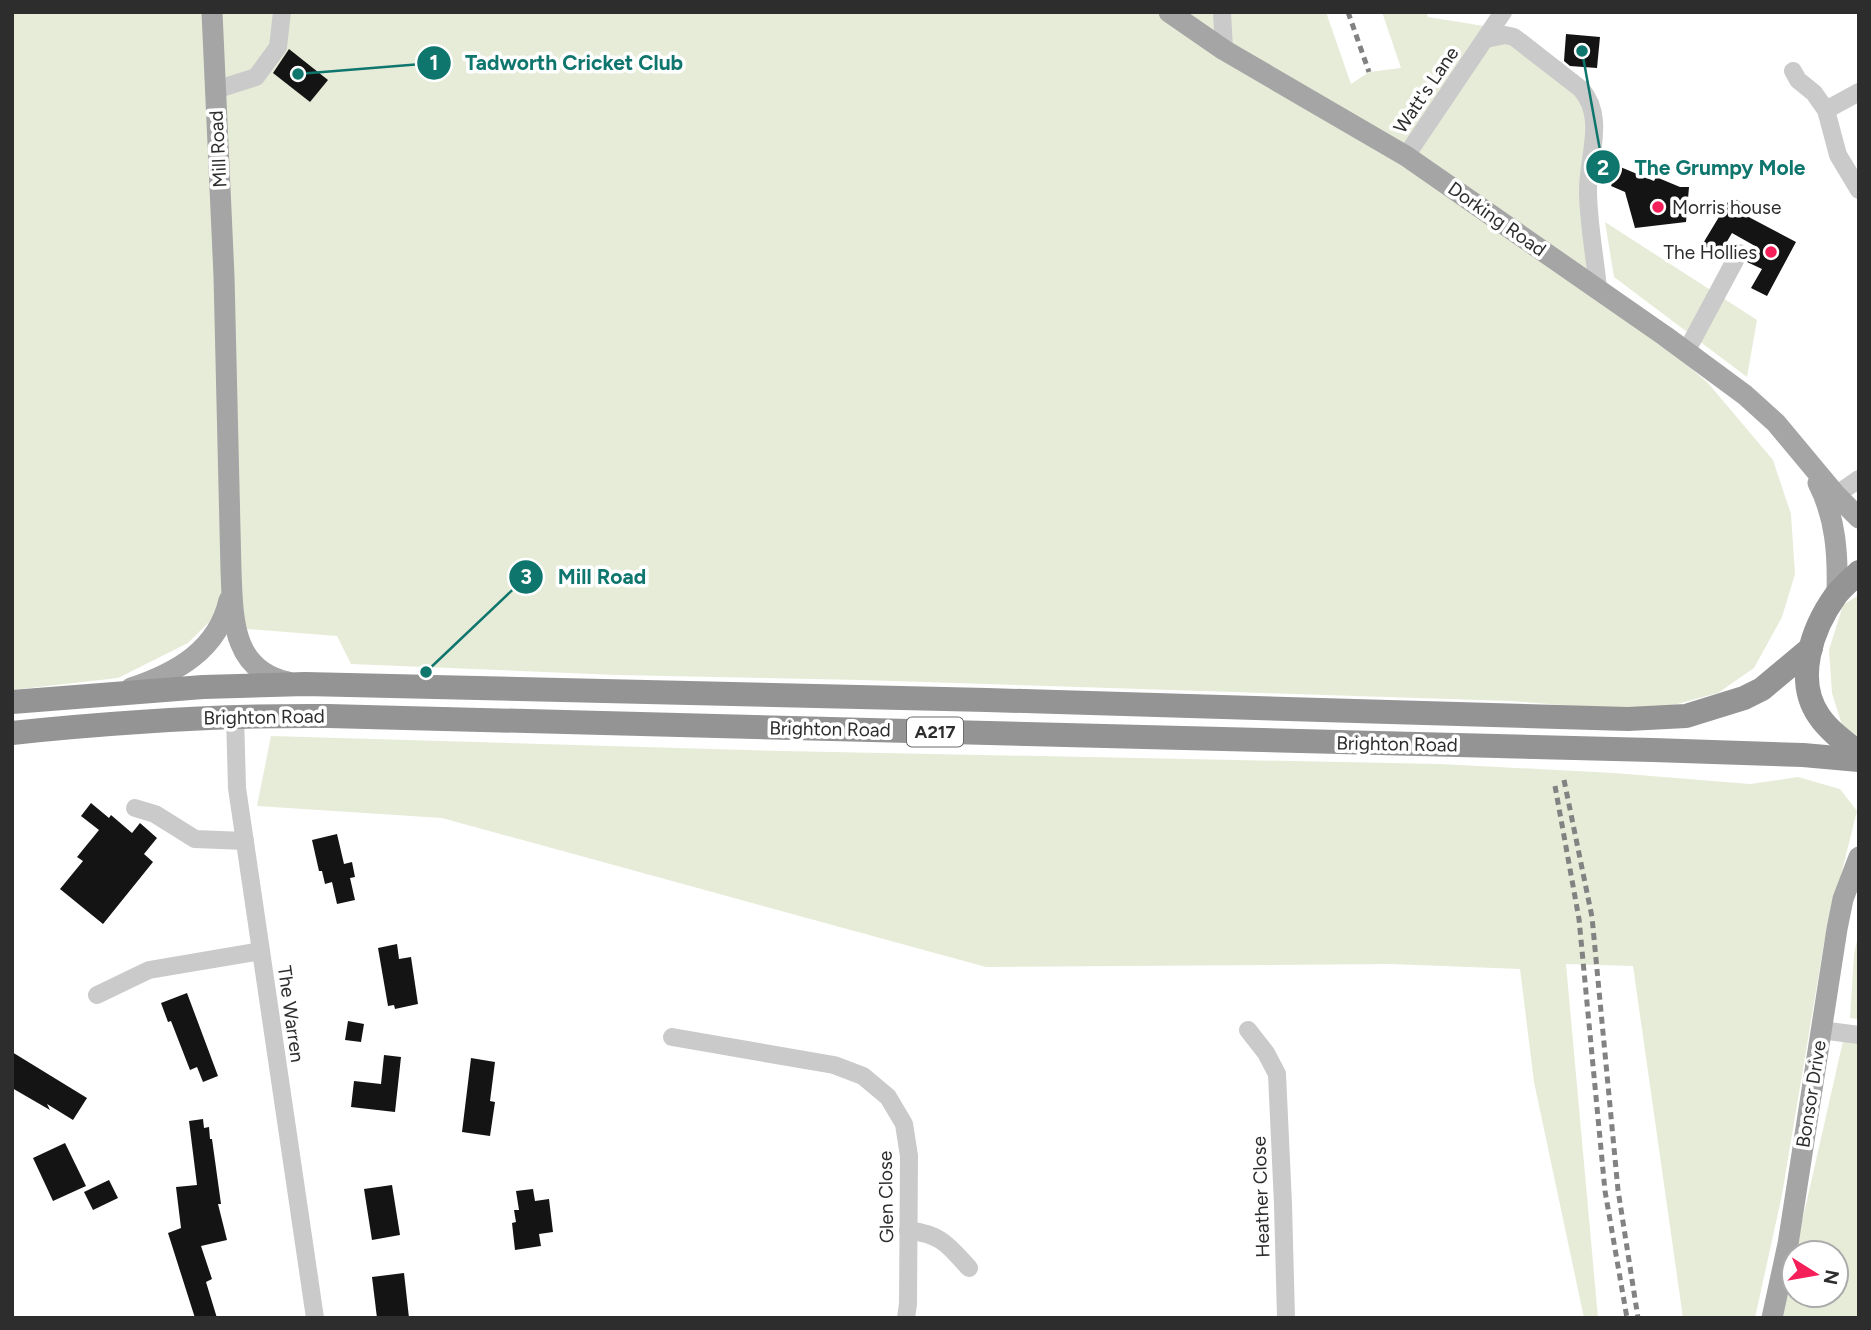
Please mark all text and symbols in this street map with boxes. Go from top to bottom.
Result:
callout: Tadworth Cricket Club [416,42,697,84]
street label: Watt's Lane [1389,42,1463,138]
text: 1 [430,50,438,75]
text: Tadworth Cricket Club [465,50,683,75]
street label: Mill Road [204,110,232,188]
callout: The Grumpy Mole [1585,146,1819,188]
text: 2 [1597,155,1609,180]
text: The Grumpy Mole [1635,155,1806,180]
street label: Dorking Road [1444,177,1550,261]
place label: Morris house [1672,196,1781,219]
marker: Morris house [1650,199,1666,215]
place label: The Hollies [1664,241,1757,264]
marker: The Hollies [1763,244,1779,260]
callout: Mill Road [508,556,660,598]
text: 3 [520,564,532,589]
text: Mill Road [558,564,646,589]
street label: Brighton Road [203,704,325,730]
street label: Brighton Road [769,716,891,742]
road number: A217 [907,718,963,746]
street label: Brighton Road [1336,731,1458,757]
street label: The Warren [273,964,309,1064]
street label: Bonsor Drive [1791,1039,1831,1149]
street label: Heather Close [1247,1136,1275,1258]
street label: Glen Close [874,1151,898,1243]
north arrow [1780,1239,1850,1309]
text: N [1819,1268,1844,1287]

